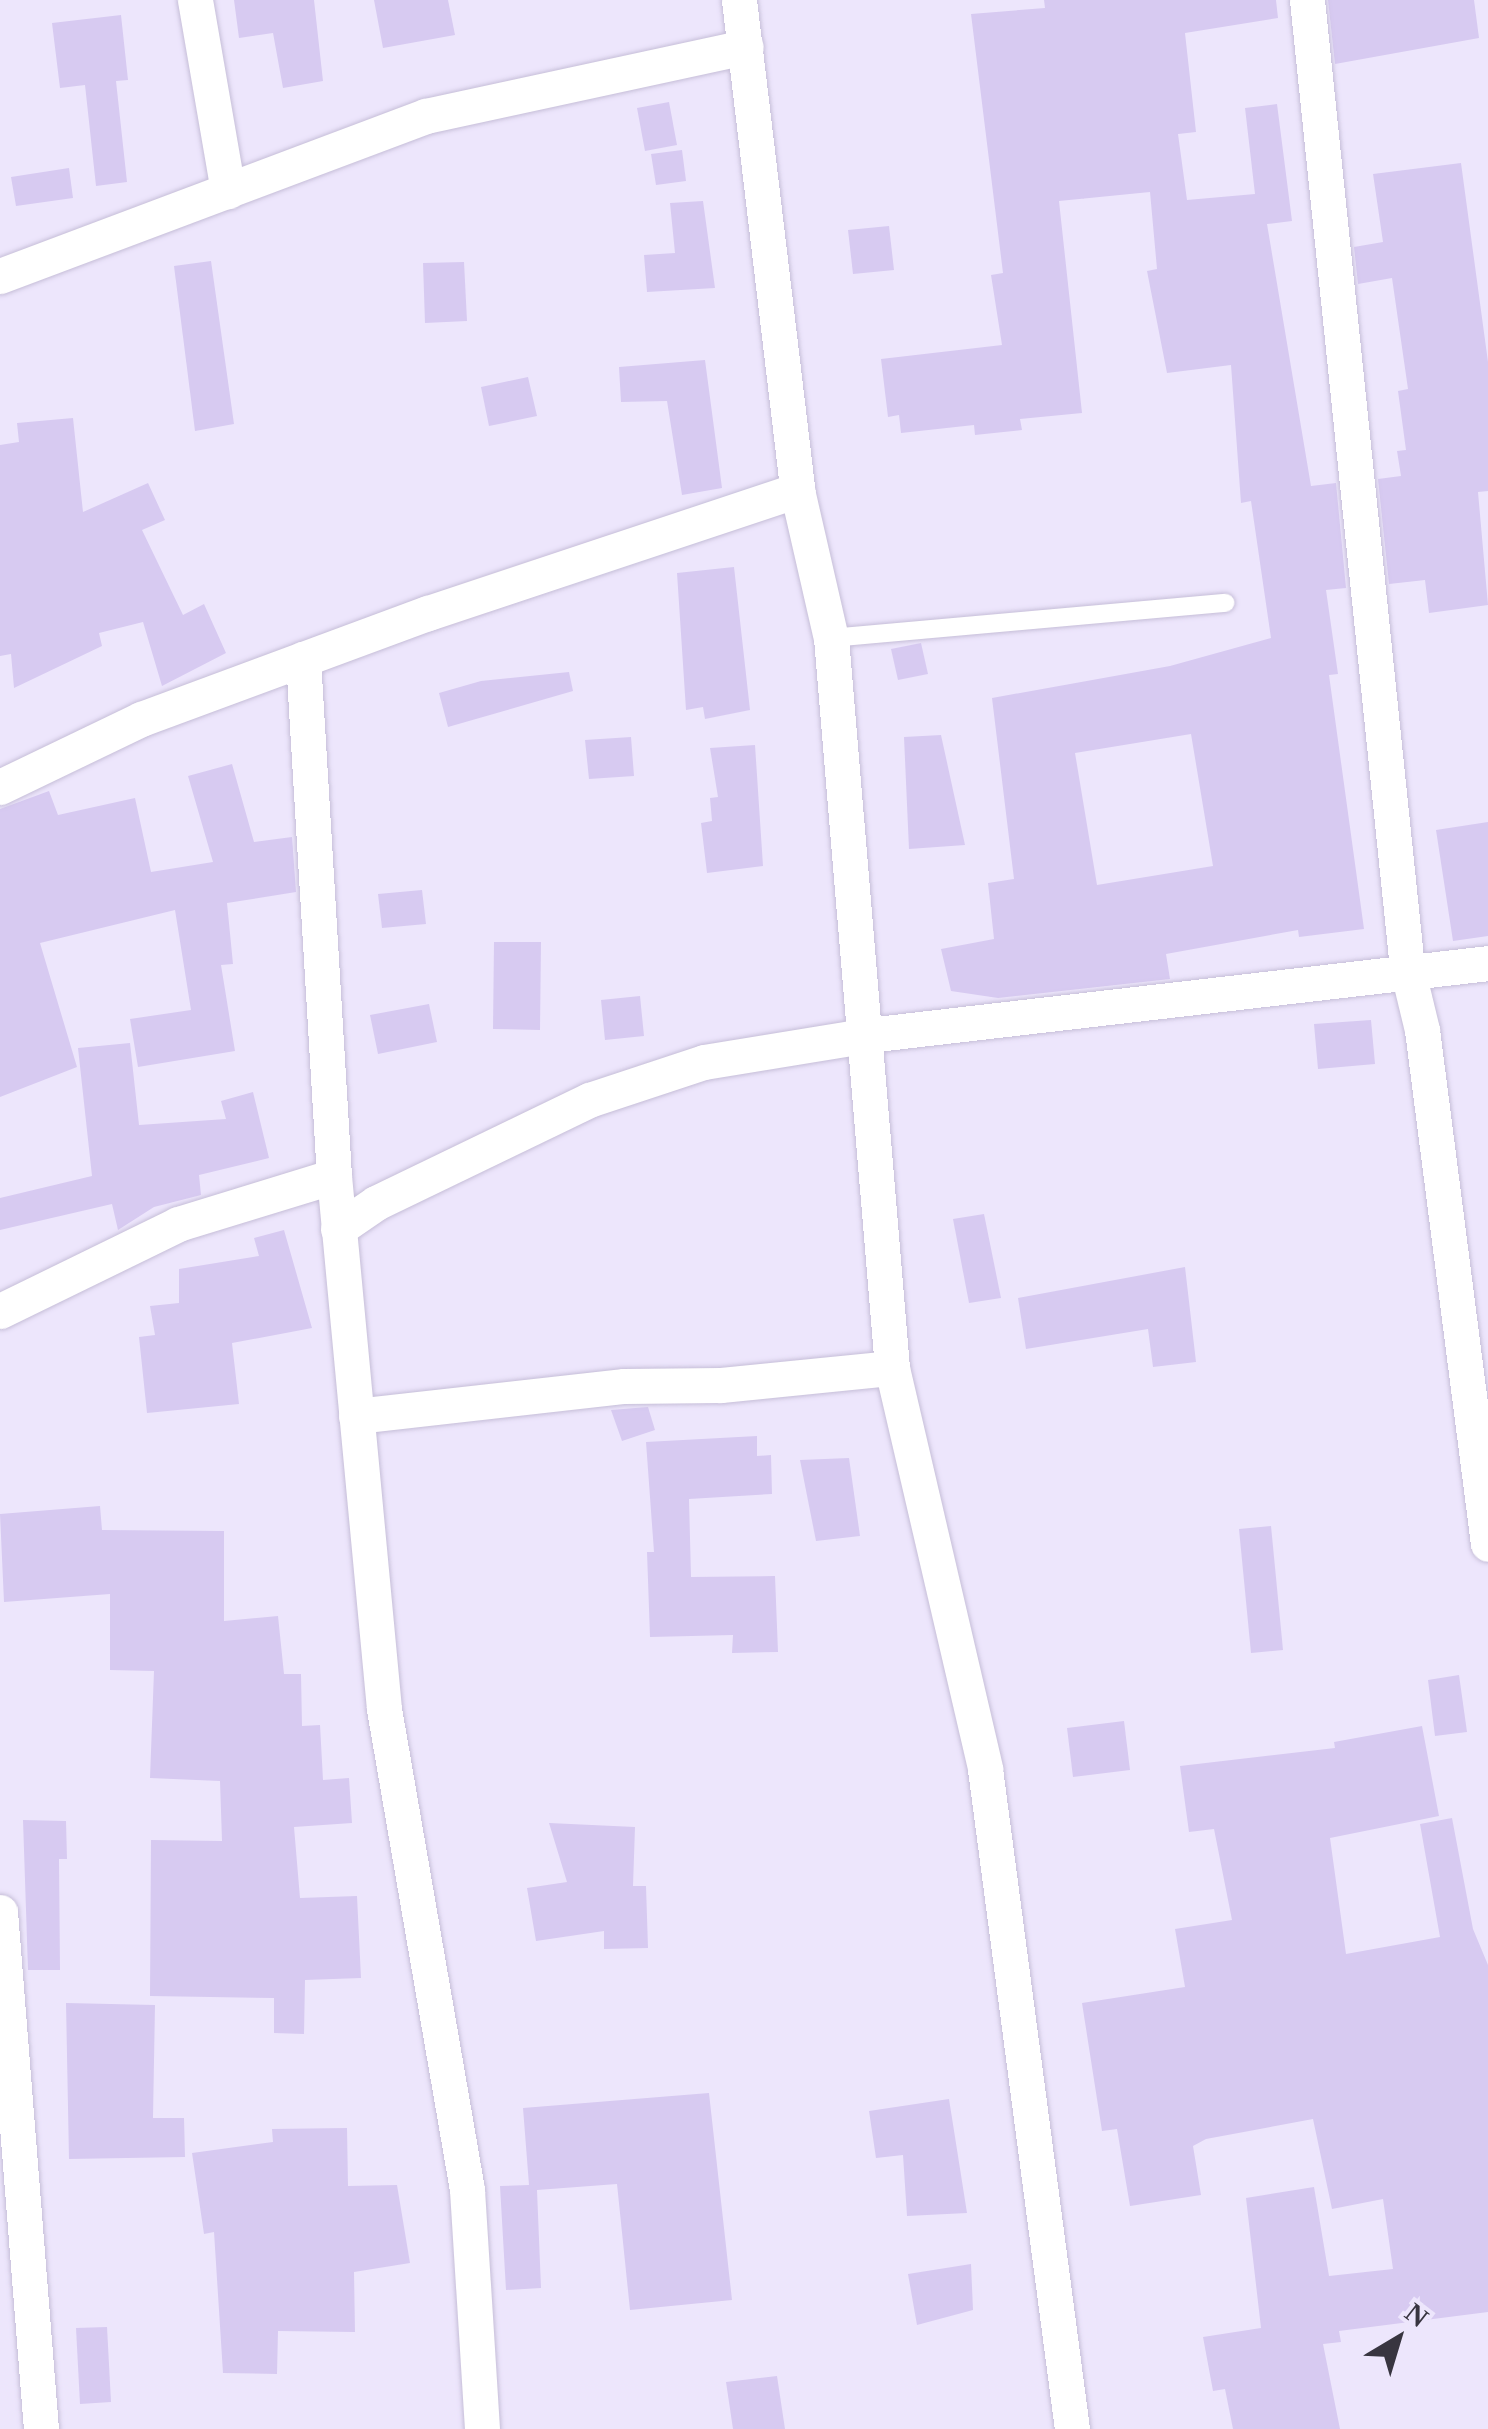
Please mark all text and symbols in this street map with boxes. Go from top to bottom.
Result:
north arrow [1348,2289,1448,2389]
text: N [1399,2297,1434,2333]

